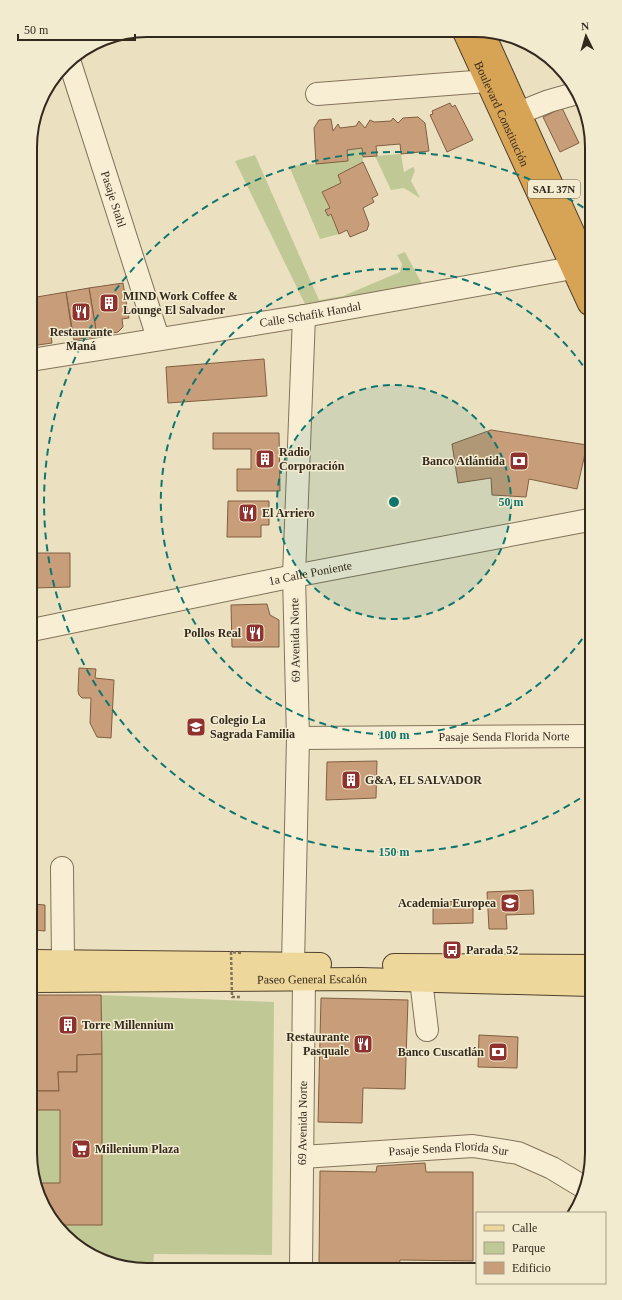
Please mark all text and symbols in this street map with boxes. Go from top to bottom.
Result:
scale bar [18,16,135,42]
north arrow [566,16,606,56]
text: N [581,20,590,32]
text: 50 m [24,23,49,37]
street label: Boulevard Constitución [471,59,532,169]
street label: Pasaje Stahl [98,169,129,230]
road number: SAL 37N [528,180,580,198]
place label: MIND Work Coffee & Lounge El Salvador [123,289,238,317]
building icon: MIND Work Coffee & Lounge El Salvador [98,292,120,314]
street label: Calle Schafik Handal [259,299,363,330]
restaurant icon: Restaurante Maná [70,301,92,323]
place label: Restaurante Maná [50,325,113,353]
place label: Radio Corporación [279,445,345,473]
building icon: Radio Corporación [254,448,276,470]
bank icon: Banco Atlántida [508,450,530,472]
place label: Banco Atlántida [422,454,505,468]
centre of rings [387,495,401,509]
text: 50 m [499,495,524,509]
restaurant icon: El Arriero [237,502,259,524]
place label: El Arriero [262,506,315,520]
street label: 1a Calle Poniente [267,558,353,588]
street label: 69 Avenida Norte [287,598,303,682]
restaurant icon: Pollos Real [244,622,266,644]
place label: Pollos Real [184,626,242,640]
place label: Colegio La Sagrada Familia [210,713,295,741]
school or university icon: Colegio La Sagrada Familia [185,716,207,738]
text: 100 m [379,728,410,742]
street label: Pasaje Senda Florida Norte [438,729,570,744]
building icon: G&A, EL SALVADOR [340,769,362,791]
place label: G&A, EL SALVADOR [365,773,482,787]
text: 150 m [379,845,410,859]
school or university icon: Academia Europea [499,892,521,914]
place label: Academia Europea [398,896,496,910]
bus stop icon: Parada 52 [441,939,463,961]
place label: Parada 52 [466,943,518,957]
street label: Paseo General Escalón [257,972,367,987]
building icon: Torre Millennium [57,1014,79,1036]
place label: Torre Millennium [82,1018,174,1032]
place label: Restaurante Pasquale [286,1030,350,1058]
restaurant icon: Restaurante Pasquale [352,1033,374,1055]
bank icon: Banco Cuscatlán [487,1041,509,1063]
place label: Banco Cuscatlán [398,1045,484,1059]
street label: 69 Avenida Norte [295,1081,310,1165]
supermarket icon: Millenium Plaza [70,1138,92,1160]
street label: Pasaje Senda Florida Sur [388,1139,510,1158]
place label: Millenium Plaza [95,1142,179,1156]
legend [476,1212,606,1284]
text: Calle [512,1221,537,1235]
text: Parque [512,1241,545,1255]
text: Edificio [512,1261,551,1275]

